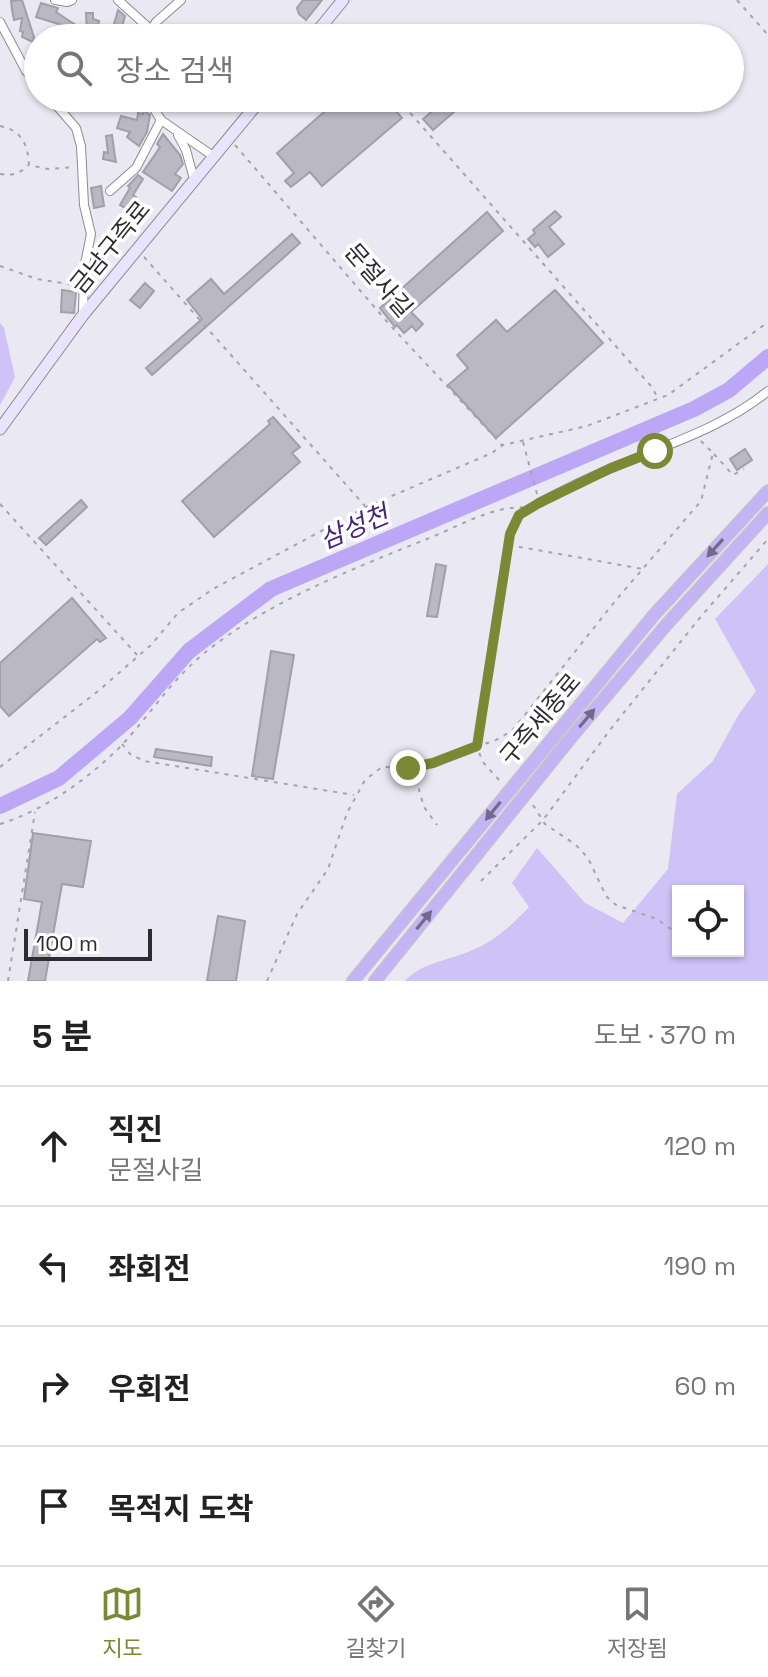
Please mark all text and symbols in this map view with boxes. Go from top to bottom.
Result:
search box [24,24,744,112]
icon: search [52,46,96,90]
text: 장소 검색 [116,51,234,90]
street label: 금남구즉로 [63,194,157,300]
street label: 문절사길 [338,237,420,323]
route start [637,433,673,469]
water label: 삼성천 [314,496,397,557]
one-way arrow [706,539,724,558]
street label: 구즉세종로 [493,667,587,771]
one-way arrow [578,709,595,729]
route end [390,750,426,786]
one-way arrow [485,801,501,821]
map controls [672,885,744,957]
button: locate [672,885,744,957]
one-way arrow [415,911,432,931]
scale bar [24,925,152,961]
text: 100 m [36,929,98,957]
text: 5 분 [32,1015,92,1058]
text: 도보 · 370 m [594,1018,736,1052]
text: 직진 [108,1110,163,1149]
icon: ahead [32,1124,76,1168]
text: 120 m [664,1129,736,1163]
text: 문절사길 [108,1153,204,1187]
icon: left [32,1244,76,1288]
text: 좌회전 [108,1249,191,1288]
text: 190 m [664,1249,736,1283]
icon: right [32,1364,76,1408]
text: 우회전 [108,1369,191,1408]
text: 60 m [674,1369,736,1403]
icon: arrive [32,1484,76,1528]
text: 목적지 도착 [108,1489,254,1528]
tab: 지도 [100,1582,144,1662]
tab: 길찾기 [345,1582,406,1662]
tab: 저장됨 [607,1582,668,1662]

